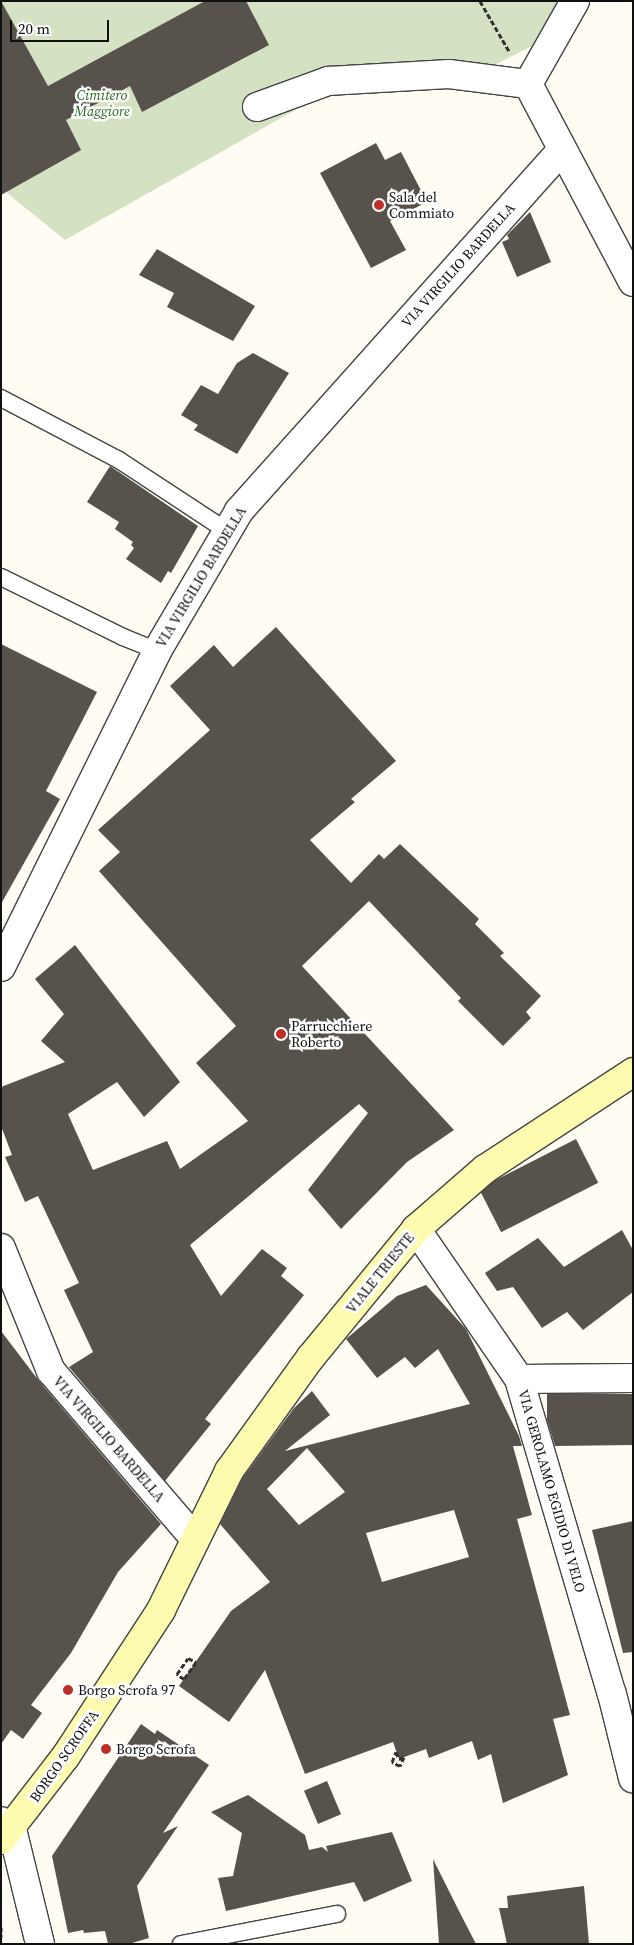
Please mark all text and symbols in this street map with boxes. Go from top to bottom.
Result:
scale bar [12,10,111,42]
text: 20 m [18,18,50,39]
park label: Cimitero Maggiore [74,87,130,120]
place label: Sala del Commiato [389,189,454,222]
marker: Sala del Commiato [373,199,385,211]
street label: VIA VIRGILIO BARDELLA [398,199,518,331]
street label: VIA VIRGILIO BARDELLA [152,503,250,651]
place label: Parrucchiere Roberto [291,1018,372,1050]
marker: Parrucchiere Roberto [275,1028,287,1040]
street label: VIALE TRIESTE [342,1229,418,1317]
street label: VIA VIRGILIO BARDELLA [50,1372,168,1506]
street label: VIA GEROLAMO EGIDIO DI VELO [515,1387,589,1595]
place label: Borgo Scrofa 97 [78,1682,175,1698]
marker: Borgo Scrofa 97 [62,1684,74,1696]
street label: BORGO SCROFFA [26,1707,102,1805]
place label: Borgo Scrofa [116,1741,196,1757]
marker: Borgo Scrofa [100,1743,112,1755]

